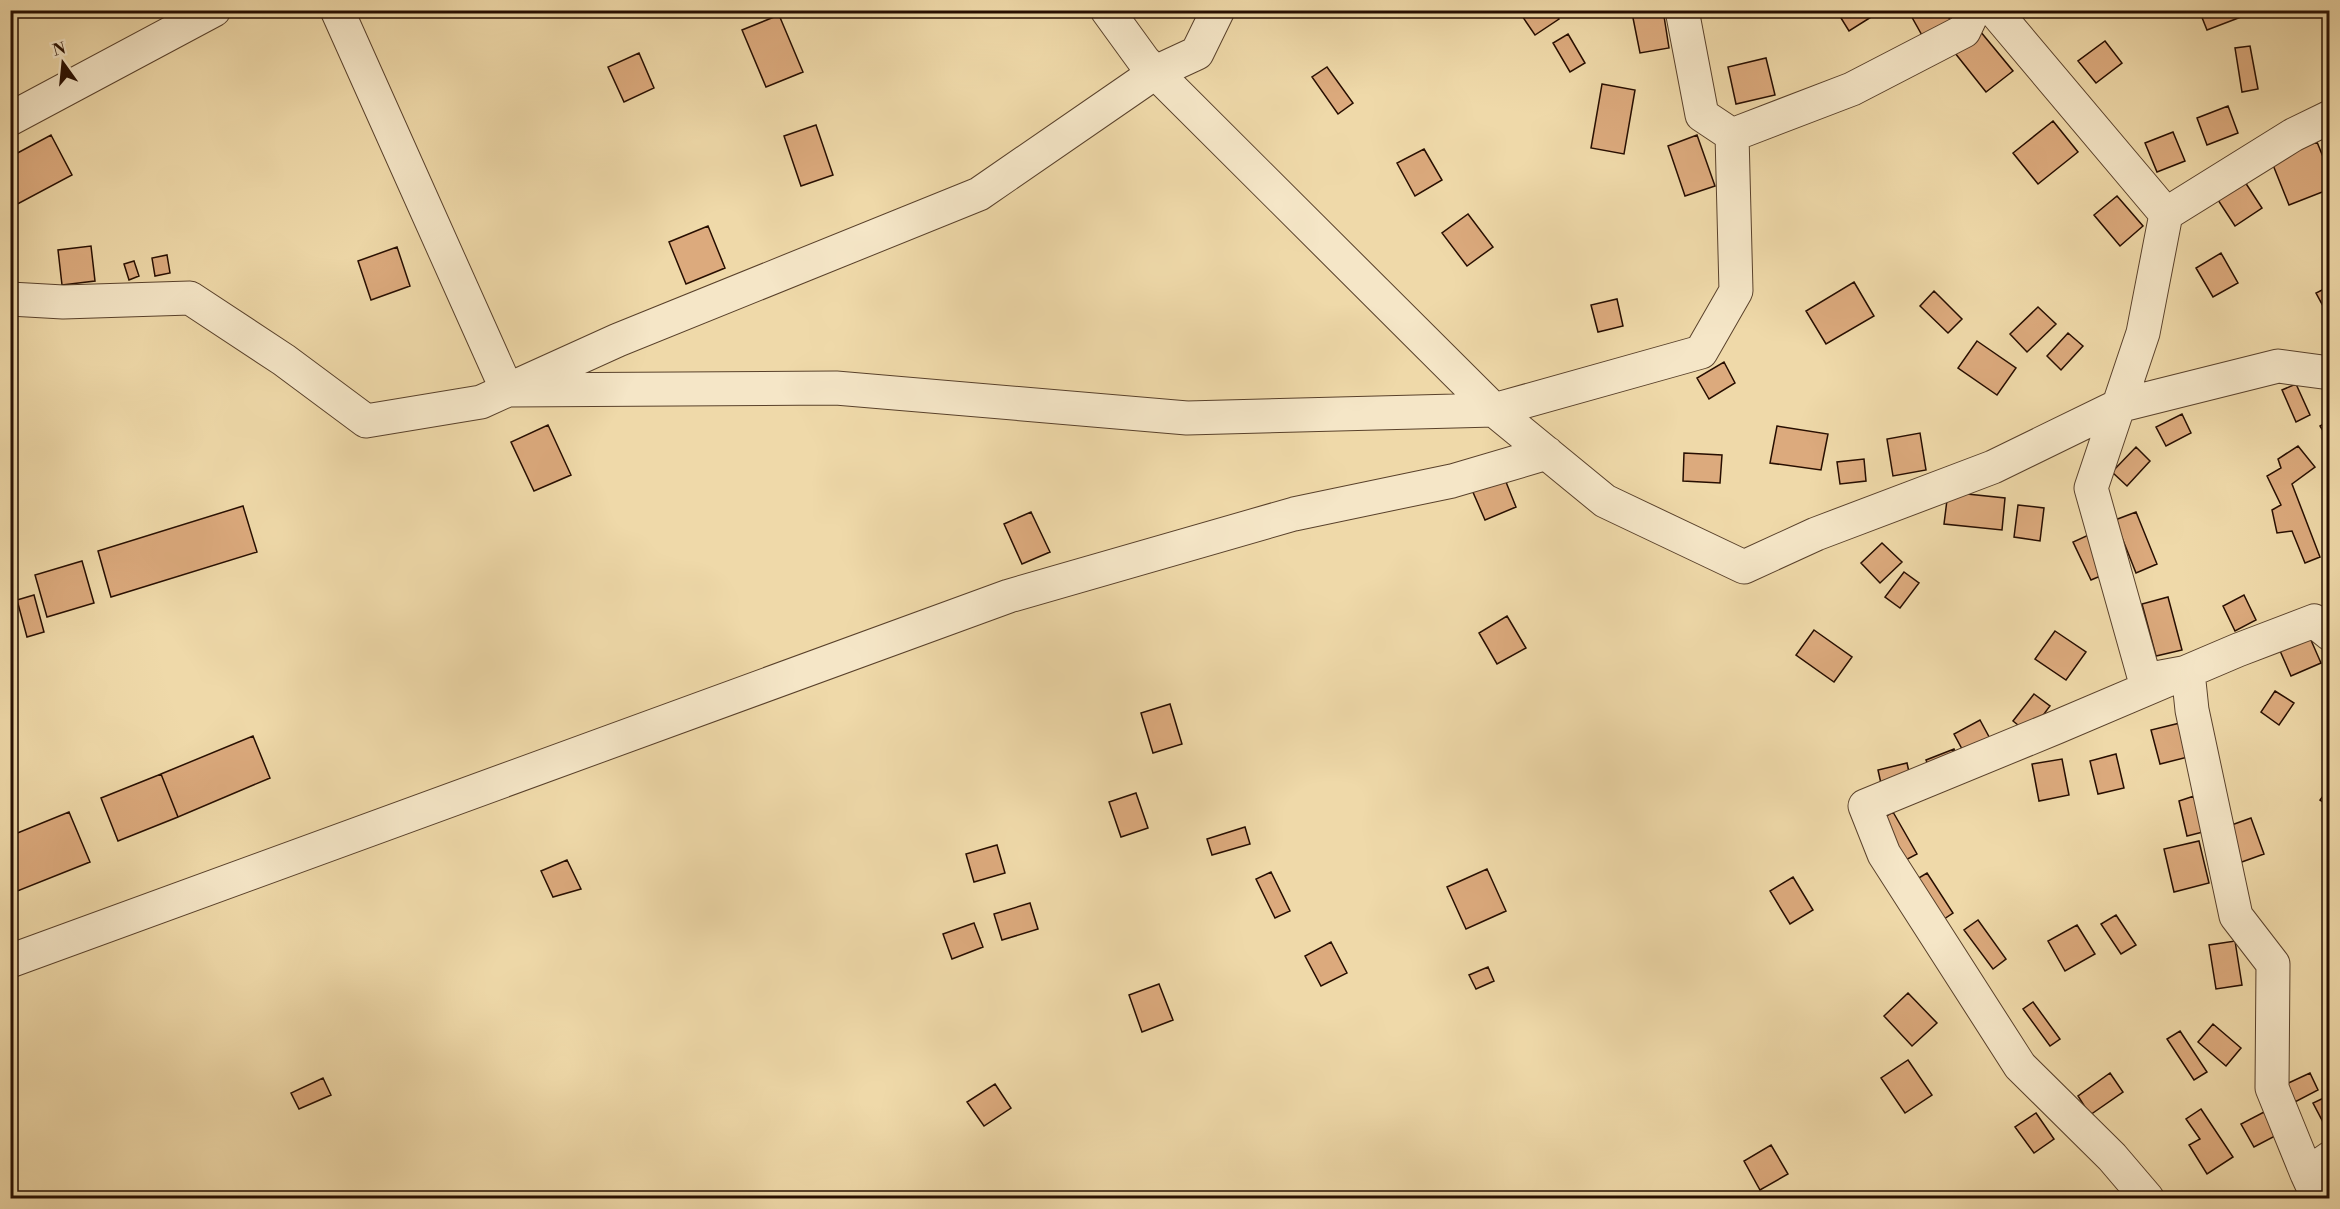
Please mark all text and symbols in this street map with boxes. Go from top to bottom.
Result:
north arrow [33,33,93,93]
text: N [51,38,68,61]

